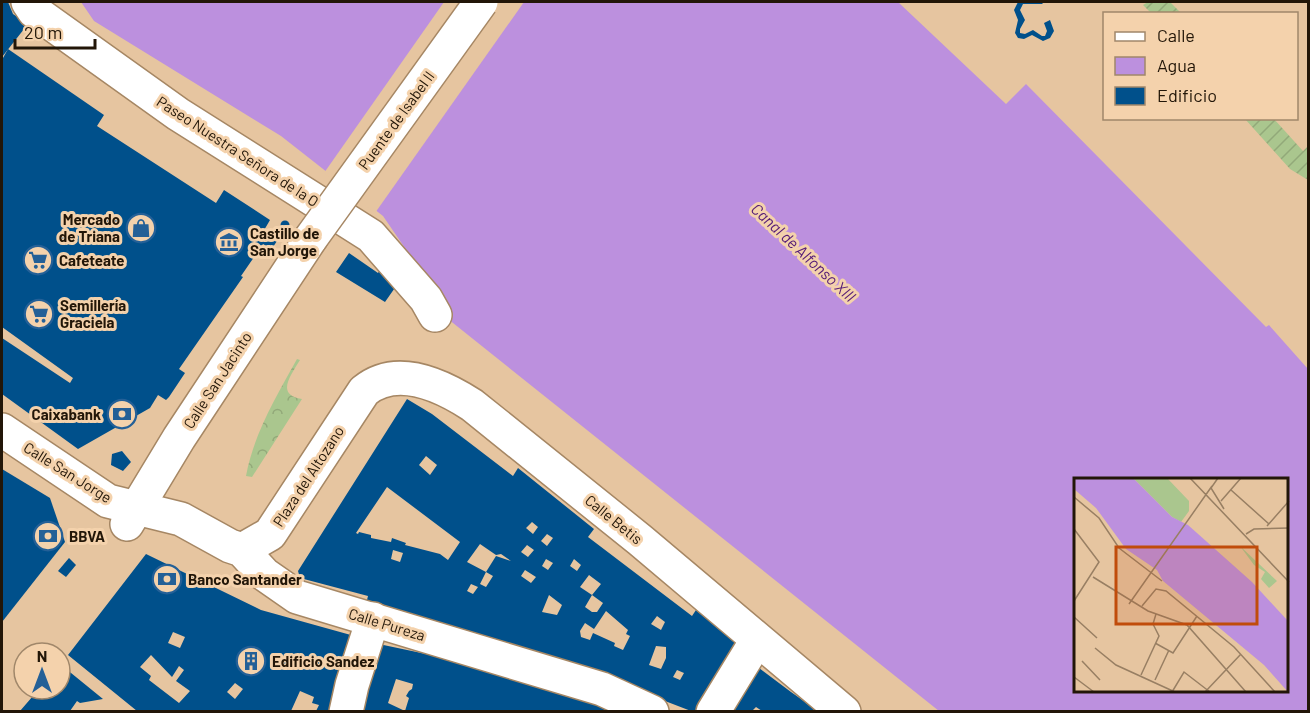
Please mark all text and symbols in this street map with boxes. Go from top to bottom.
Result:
scale bar [15,12,94,50]
legend [1103,12,1298,120]
text: 20 m [24,21,62,43]
text: Calle [1157,24,1195,46]
text: Agua [1157,54,1196,76]
street label: Puente de Isabel II [354,67,438,173]
text: Edificio [1157,84,1217,106]
street label: Paseo Nuestra Señora de la O [154,92,322,210]
water label: Canal de Alfonso XIII [748,199,860,305]
place label: Mercado de Triana [59,210,120,245]
shop icon: Mercado de Triana [125,212,157,244]
place label: Castillo de San Jorge [250,224,319,259]
museum icon: Castillo de San Jorge [213,226,245,258]
supermarket icon: Cafeteate [22,244,54,276]
place label: Cafeteate [59,251,124,269]
place label: Semillería Graciela [60,296,126,331]
supermarket icon: Semillería Graciela [23,298,55,330]
street label: Calle San Jacinto [179,328,255,432]
bank icon: Caixabank [106,398,138,430]
place label: Caixabank [32,405,101,423]
street label: Plaza del Altozano [269,422,347,530]
street label: Calle San Jorge [21,438,115,506]
inset map [1074,478,1289,692]
street label: Calle Betis [582,490,646,548]
bank icon: BBVA [32,520,64,552]
place label: BBVA [69,527,105,545]
bank icon: Banco Santander [151,563,183,595]
place label: Banco Santander [188,570,302,588]
street label: Calle Pureza [346,604,428,644]
north arrow [12,641,72,701]
building icon: Edificio Sandez [235,645,267,677]
text: N [37,646,47,665]
place label: Edificio Sandez [272,652,375,670]

